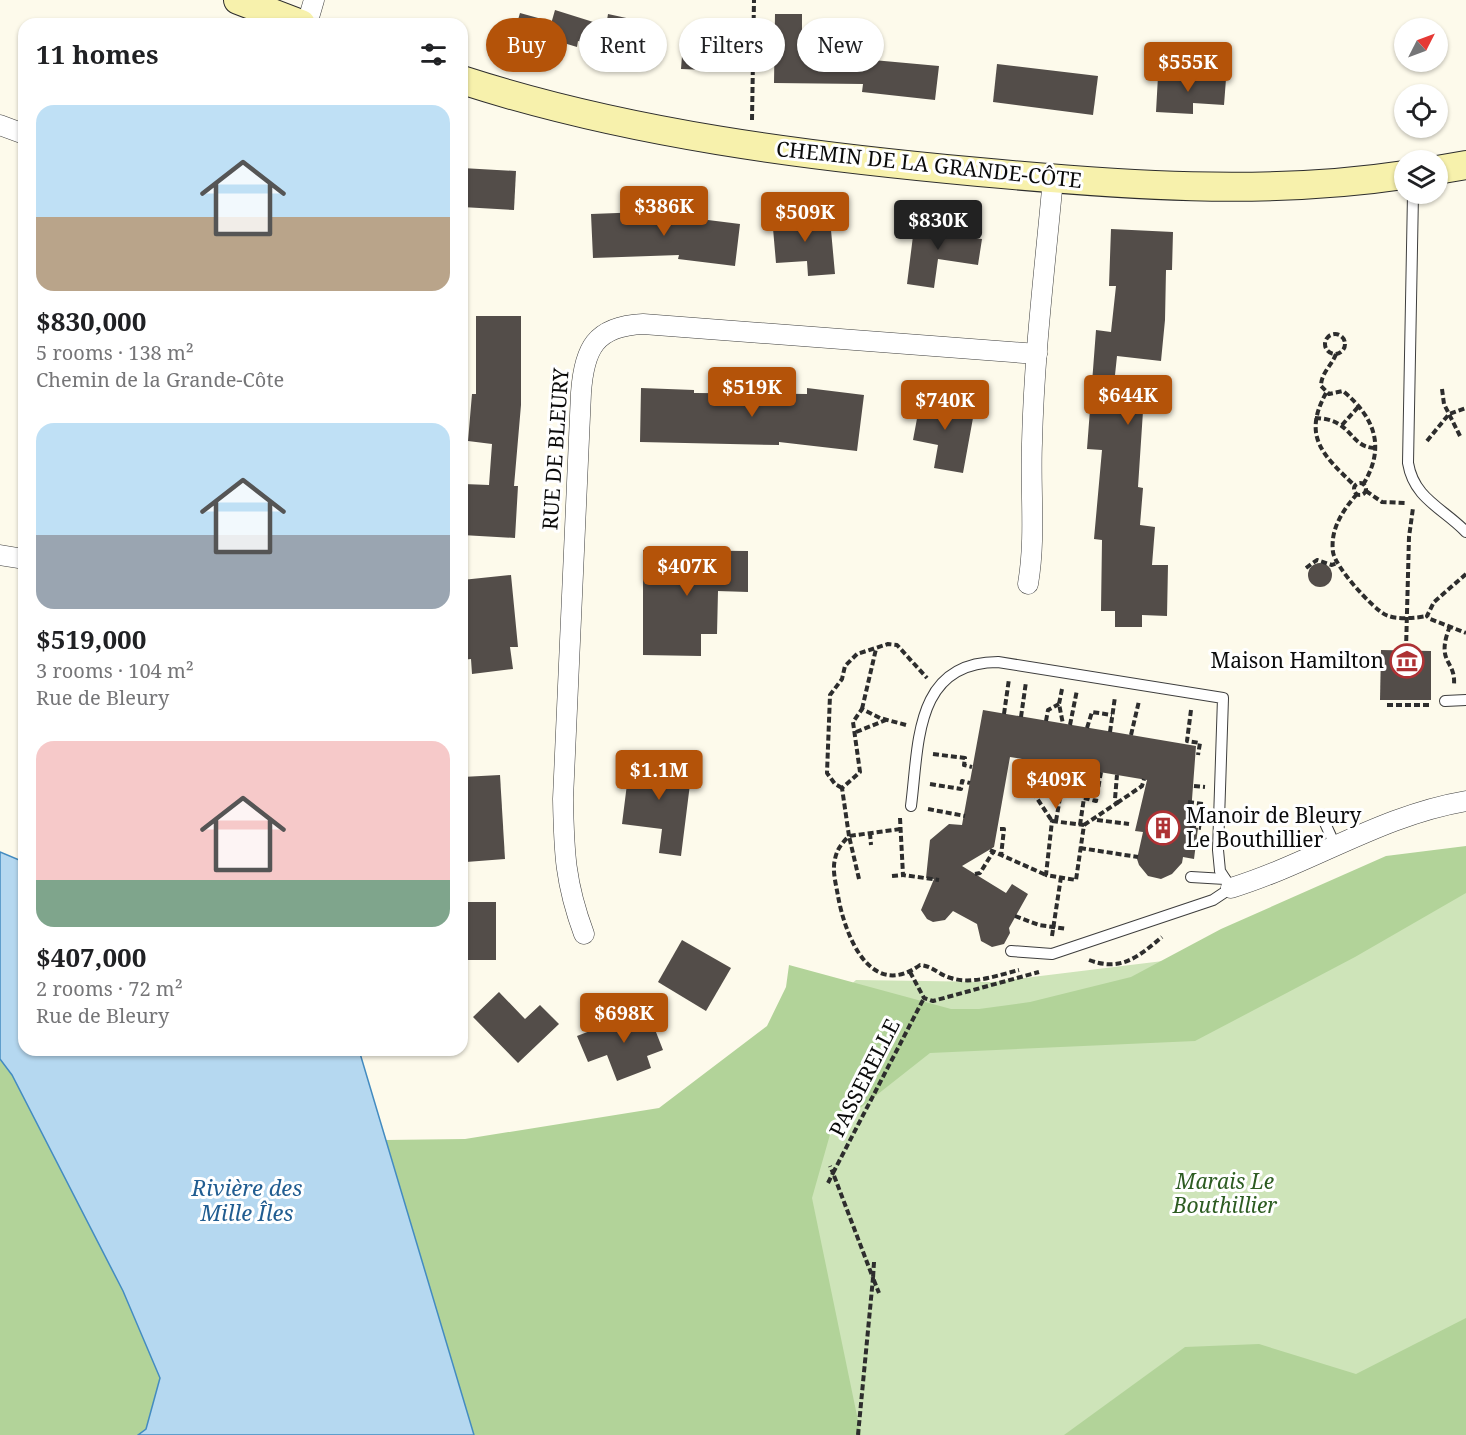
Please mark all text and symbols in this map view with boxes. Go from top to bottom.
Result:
chip: Buy [486,18,567,72]
chip: Rent [579,18,667,72]
chip: Filters [679,18,785,72]
chip: New [797,18,884,72]
north arrow [1394,18,1448,72]
map controls [1394,18,1448,204]
text: 11 homes [36,36,158,72]
icon: filters [417,38,450,71]
pin: $555K [1146,42,1230,93]
text: $555K [1158,48,1218,75]
button: locate [1394,84,1448,138]
street label: CHEMIN DE LA GRANDE-CÔTE [775,134,1083,194]
icon: home [189,144,297,252]
button: layers [1394,150,1448,204]
pin: $386K [622,186,706,237]
text: $386K [634,192,694,219]
pin: $509K [763,192,847,243]
text: $509K [775,198,835,225]
pin: $830K [896,200,980,251]
text: $830K [908,206,968,233]
text: $830,000 [36,303,146,339]
text: 5 rooms · 138 m² [36,339,194,366]
text: Chemin de la Grande-Côte [36,366,284,393]
street label: RUE DE BLEURY [535,366,575,531]
pin: $519K [710,367,794,418]
text: $519K [722,373,782,400]
pin: $644K [1086,375,1170,426]
pin: $740K [903,380,987,431]
text: $644K [1098,381,1158,408]
text: $740K [915,386,975,413]
icon: home [189,462,297,570]
pin: $407K [645,546,729,597]
text: $407K [657,552,717,579]
text: $519,000 [36,621,146,657]
museum icon: Maison Hamilton [1389,643,1425,679]
place label: Maison Hamilton [1211,646,1384,674]
text: 3 rooms · 104 m² [36,657,194,684]
text: Rue de Bleury [36,684,169,711]
pin: $1.1M [617,750,701,801]
text: $1.1M [630,756,688,783]
pin: $409K [1014,759,1098,810]
text: $409K [1026,765,1086,792]
icon: home [189,780,297,888]
place label: Manoir de Bleury Le Bouthillier [1186,801,1362,853]
building icon: Manoir de Bleury Le Bouthillier [1145,810,1181,846]
text: $407,000 [36,939,146,975]
text: 2 rooms · 72 m² [36,975,183,1002]
pin: $698K [582,993,666,1044]
text: $698K [594,999,654,1026]
text: Rue de Bleury [36,1002,169,1029]
street label: PASSERELLE [822,1014,906,1141]
park label: Marais Le Bouthillier [1172,1167,1277,1219]
water label: Rivière des Mille Îles [191,1172,302,1227]

